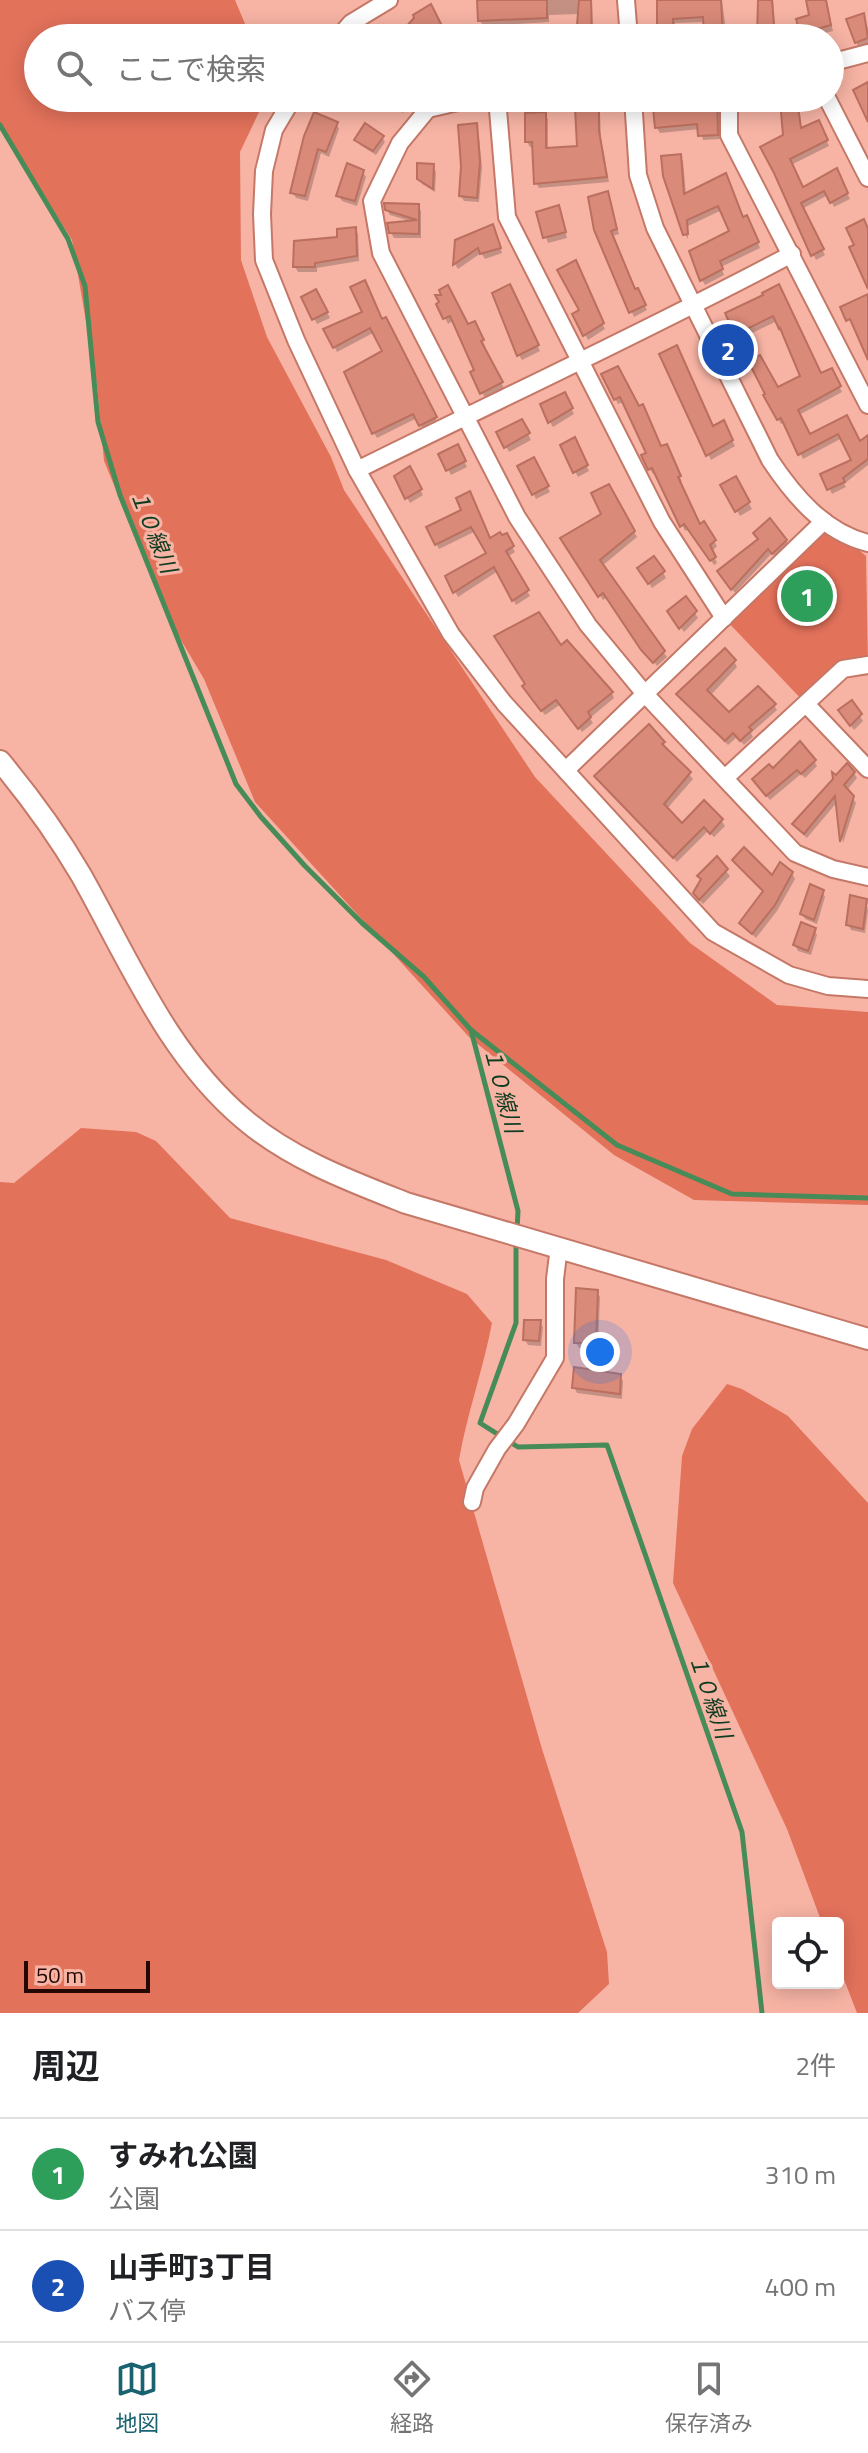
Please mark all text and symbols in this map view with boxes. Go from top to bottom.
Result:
search box [24,24,844,112]
icon: search [52,46,96,90]
text: ここで検索 [116,46,266,92]
pin: 2 [702,320,754,380]
water label: １０線川 [122,484,187,580]
pin: 1 [781,566,833,626]
water label: １０線川 [475,1043,531,1139]
your location [580,1332,620,1372]
water label: １０線川 [681,1649,742,1745]
map controls [772,1917,844,1989]
button: locate [772,1917,844,1989]
scale bar [24,1957,150,1993]
text: 50 m [36,1958,84,1992]
text: 周辺 [32,2039,100,2091]
text: 2件 [795,2046,836,2085]
text: すみれ公園 [108,2132,258,2178]
text: 1 [51,2155,65,2194]
text: 310 m [765,2155,836,2194]
text: 公園 [108,2179,160,2218]
text: 山手町3丁目 [108,2244,275,2290]
text: 2 [51,2267,65,2306]
text: 400 m [765,2267,836,2306]
text: バス停 [108,2291,186,2330]
tab: 地図 [115,2357,159,2440]
tab: 経路 [390,2357,434,2440]
tab: 保存済み [665,2357,753,2440]

